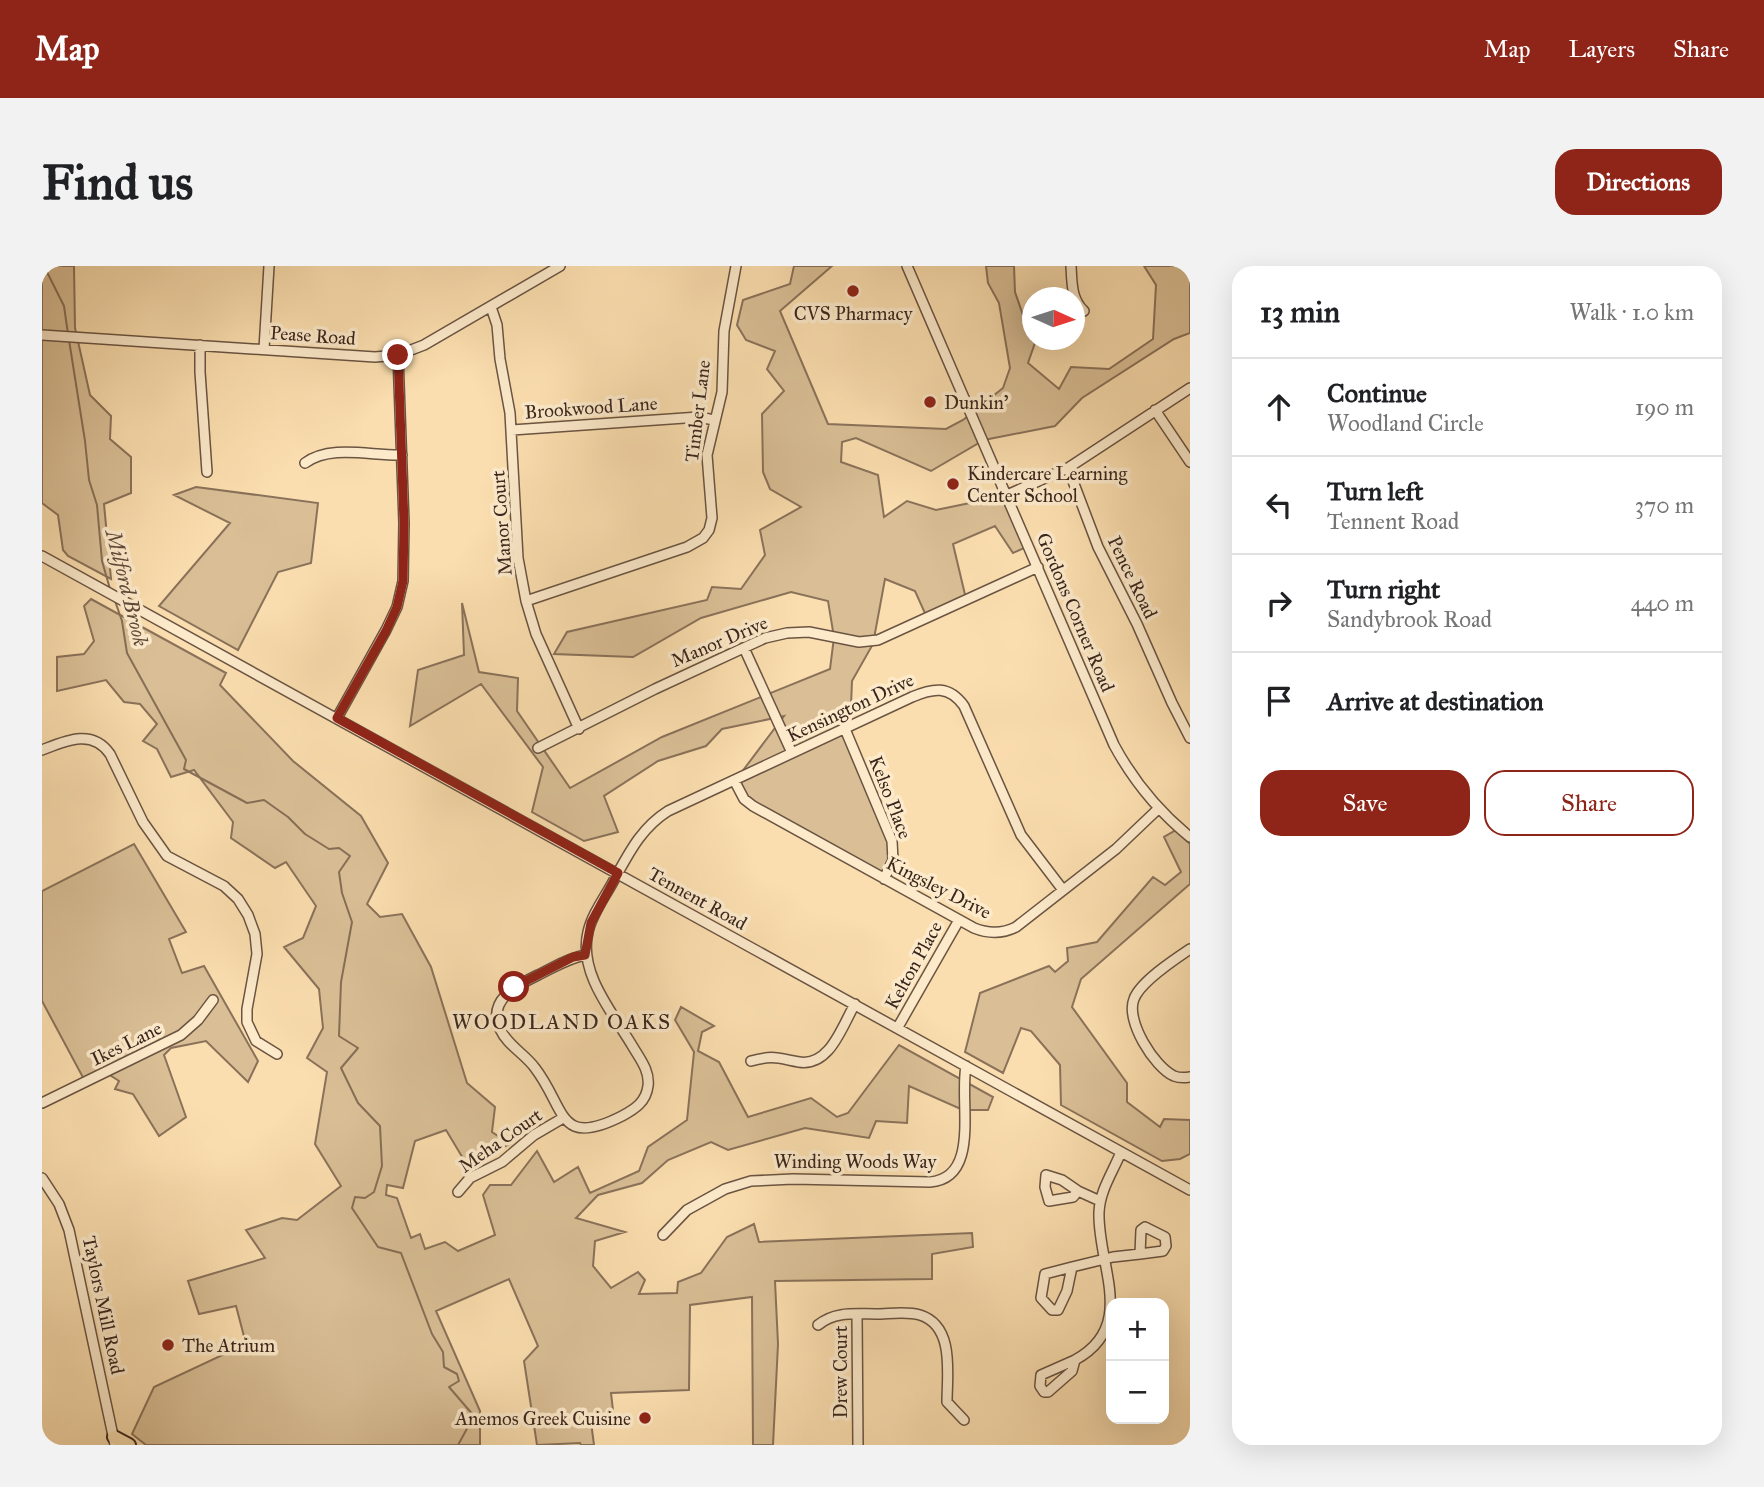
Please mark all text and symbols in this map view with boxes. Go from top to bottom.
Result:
text: Map [35,29,99,69]
text: Map [1484,34,1531,64]
text: Layers [1569,34,1635,64]
text: Share [1673,34,1729,64]
button: Directions [1555,149,1722,215]
text: Find us [42,153,193,212]
marker: CVS Pharmacy [845,283,861,299]
north arrow [1022,287,1085,350]
text: 13 min [1260,294,1340,330]
text: Walk · 1.0 km [1570,298,1694,326]
place label: CVS Pharmacy [794,302,913,325]
street label: Pease Road [269,321,357,350]
route end [382,339,413,370]
street label: Timber Lane [680,359,715,463]
text: Continue [1327,377,1427,409]
icon: ahead [1260,388,1298,426]
street label: Brookwood Lane [524,391,658,424]
place label: Dunkin' [944,391,1009,414]
text: 190 m [1635,393,1694,421]
marker: Dunkin' [922,394,938,410]
text: Woodland Circle [1327,409,1484,437]
place label: Kindercare Learning Center School [967,462,1127,507]
street label: Manor Court [486,469,517,576]
text: Turn left [1327,475,1423,507]
marker: Kindercare Learning Center School [945,476,961,492]
icon: left [1260,486,1298,524]
text: 370 m [1635,491,1694,519]
text: Tennent Road [1327,507,1459,535]
water label: Milford Brook [99,525,154,650]
street label: Gordons Corner Road [1032,529,1120,696]
street label: Pence Road [1103,532,1163,623]
text: Turn right [1327,573,1440,605]
icon: right [1260,584,1298,622]
text: 440 m [1631,589,1694,617]
text: Sandybrook Road [1327,605,1492,633]
street label: Manor Drive [667,611,771,672]
street label: Kensington Drive [783,668,918,748]
icon: arrive [1260,682,1298,720]
text: Arrive at destination [1327,685,1544,717]
street label: Kelso Place [864,752,917,842]
button: Save [1260,770,1470,836]
button: Share [1484,770,1694,836]
street label: Kingsley Drive [882,851,995,925]
street label: Tennent Road [644,862,752,935]
street label: Kelton Place [880,917,947,1013]
route start [498,971,529,1002]
district label: WOODLAND OAKS [452,1009,672,1035]
street label: Ikes Lane [87,1016,165,1070]
street label: Meha Court [454,1103,547,1178]
street label: Winding Woods Way [774,1150,937,1174]
street label: Taylors Mill Road [78,1234,130,1377]
map controls [1106,1298,1169,1424]
button: + [1106,1298,1169,1361]
street label: Drew Court [829,1325,852,1419]
place label: The Atrium [182,1334,275,1357]
marker: The Atrium [160,1337,176,1353]
button: − [1106,1361,1169,1424]
place label: Anemos Greek Cuisine [454,1407,631,1430]
marker: Anemos Greek Cuisine [637,1410,653,1426]

